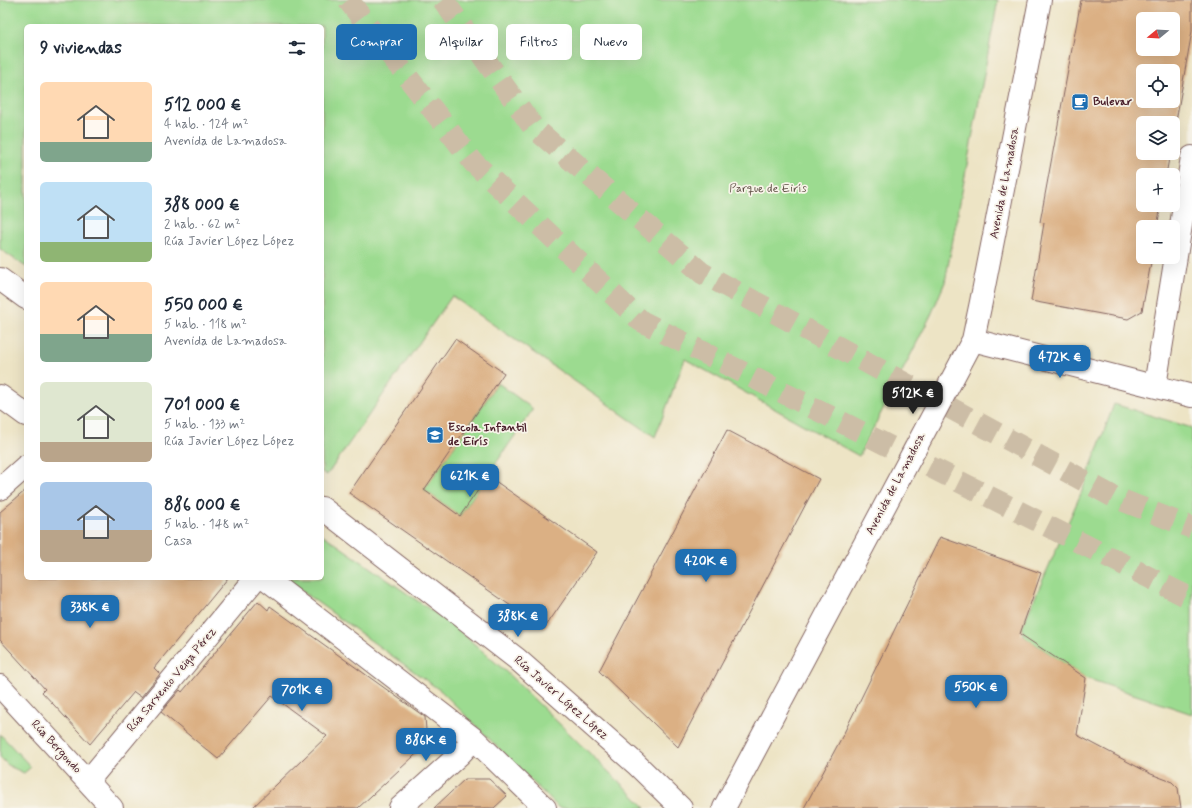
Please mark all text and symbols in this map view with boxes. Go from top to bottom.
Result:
north arrow [1136,12,1180,56]
map controls [1136,12,1180,264]
chip: Comprar [336,24,417,60]
chip: Alquilar [425,24,498,60]
chip: Filtros [506,24,572,60]
chip: Nuevo [580,24,642,60]
text: 9 viviendas [40,37,122,59]
icon: filters [286,37,308,59]
button: locate [1136,64,1180,108]
cafe icon: Bulevar [1070,92,1090,112]
text: 512 000 € [164,94,241,116]
place label: Bulevar [1093,94,1132,110]
icon: home [72,98,120,146]
text: 4 hab. · 124 m² [164,116,249,133]
button: layers [1136,116,1180,160]
street label: Avenida de Lamadosa [986,125,1024,240]
text: Avenida de Lamadosa [164,133,287,150]
button: + [1136,168,1180,212]
park label: Parque de Eirís [729,181,808,197]
text: 388 000 € [164,194,240,216]
icon: home [72,198,120,246]
text: 2 hab. · 62 m² [164,216,241,233]
button: − [1136,220,1180,264]
text: Rúa Javier López López [164,233,295,250]
text: 550 000 € [164,294,243,316]
icon: home [72,298,120,346]
text: 5 hab. · 118 m² [164,316,247,333]
text: Avenida de Lamadosa [164,333,287,350]
pin: 472K € [1027,345,1093,379]
text: 472K € [1038,349,1082,366]
pin: 512K € [880,381,946,415]
text: 512K € [892,385,934,402]
text: 701 000 € [164,394,240,416]
icon: home [72,398,120,446]
text: 5 hab. · 133 m² [164,416,245,433]
place label: Escola Infantil de Eirís [448,420,527,450]
school or university icon: Escola Infantil de Eirís [425,425,445,445]
street label: Avenida de Lamadosa [862,430,930,538]
text: Rúa Javier López López [164,433,295,450]
pin: 621K € [437,464,503,498]
text: 621K € [450,468,490,485]
text: 886 000 € [164,494,241,516]
icon: home [72,498,120,546]
text: 5 hab. · 148 m² [164,516,249,533]
text: Casa [164,533,192,550]
pin: 420K € [673,549,739,583]
text: 420K € [684,553,728,570]
pin: 338K € [57,595,123,629]
text: 338K € [70,599,110,616]
pin: 388K € [485,604,551,638]
text: 388K € [497,608,539,625]
street label: Rúa Sarxento Veiga Pérez [124,624,221,735]
street label: Rúa Javier López López [510,652,612,744]
pin: 550K € [943,675,1009,709]
pin: 701K € [269,678,335,712]
text: 550K € [954,679,998,696]
text: 701K € [281,682,323,699]
street label: Rúa Bergondo [27,717,85,777]
pin: 886K € [393,728,459,762]
text: 886K € [405,732,447,749]

